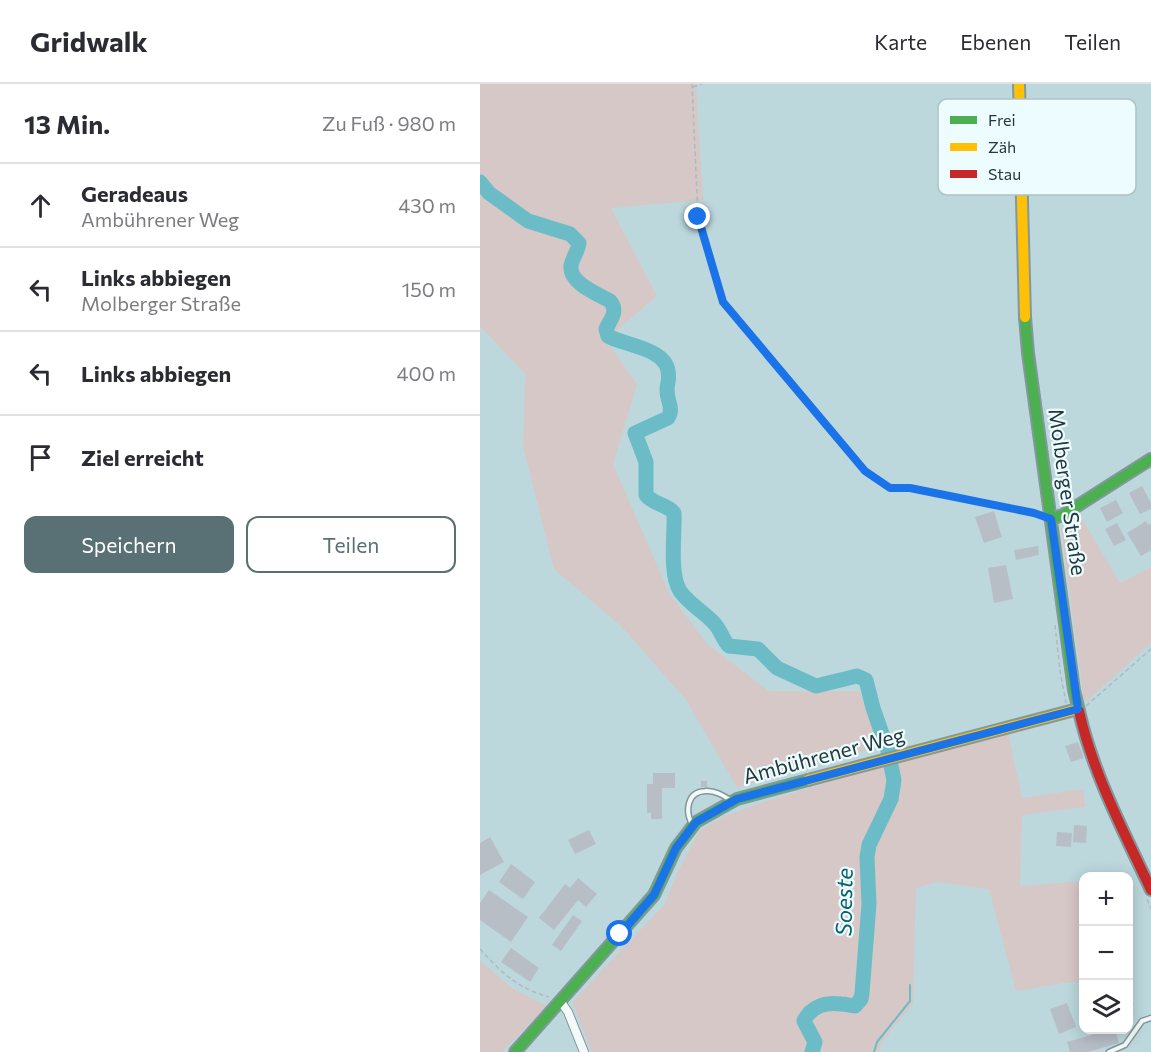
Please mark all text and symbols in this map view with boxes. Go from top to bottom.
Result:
text: Gridwalk [30,24,148,58]
text: Karte [874,29,927,54]
text: Ebenen [960,29,1031,54]
text: Teilen [1064,29,1121,54]
legend [938,99,1136,195]
text: 13 Min. [24,108,110,139]
text: Frei [988,110,1016,129]
text: Zu Fuß · 980 m [322,111,456,135]
text: Zäh [988,137,1016,156]
text: Stau [988,164,1021,183]
text: Geradeaus [81,180,188,207]
icon: ahead [24,189,57,222]
text: 430 m [398,193,456,217]
route end [684,203,710,229]
text: Ambührener Weg [81,207,239,231]
text: Links abbiegen [81,264,231,291]
icon: left [24,273,57,306]
text: 150 m [402,277,456,301]
text: Molberger Straße [81,291,241,315]
icon: left [24,357,57,390]
text: Links abbiegen [81,360,231,387]
text: 400 m [397,361,456,385]
street label: Molberger Straße [1044,407,1093,577]
icon: arrive [24,441,57,474]
text: Ziel erreicht [81,444,204,471]
button: Speichern [24,516,234,573]
button: Teilen [246,516,456,573]
street label: Ambührener Weg [740,721,907,788]
water label: Soeste [829,867,858,936]
map controls [1079,872,1133,1034]
button: + [1079,872,1133,926]
route start [606,920,632,946]
button: − [1079,926,1133,980]
button: layers [1079,980,1133,1034]

